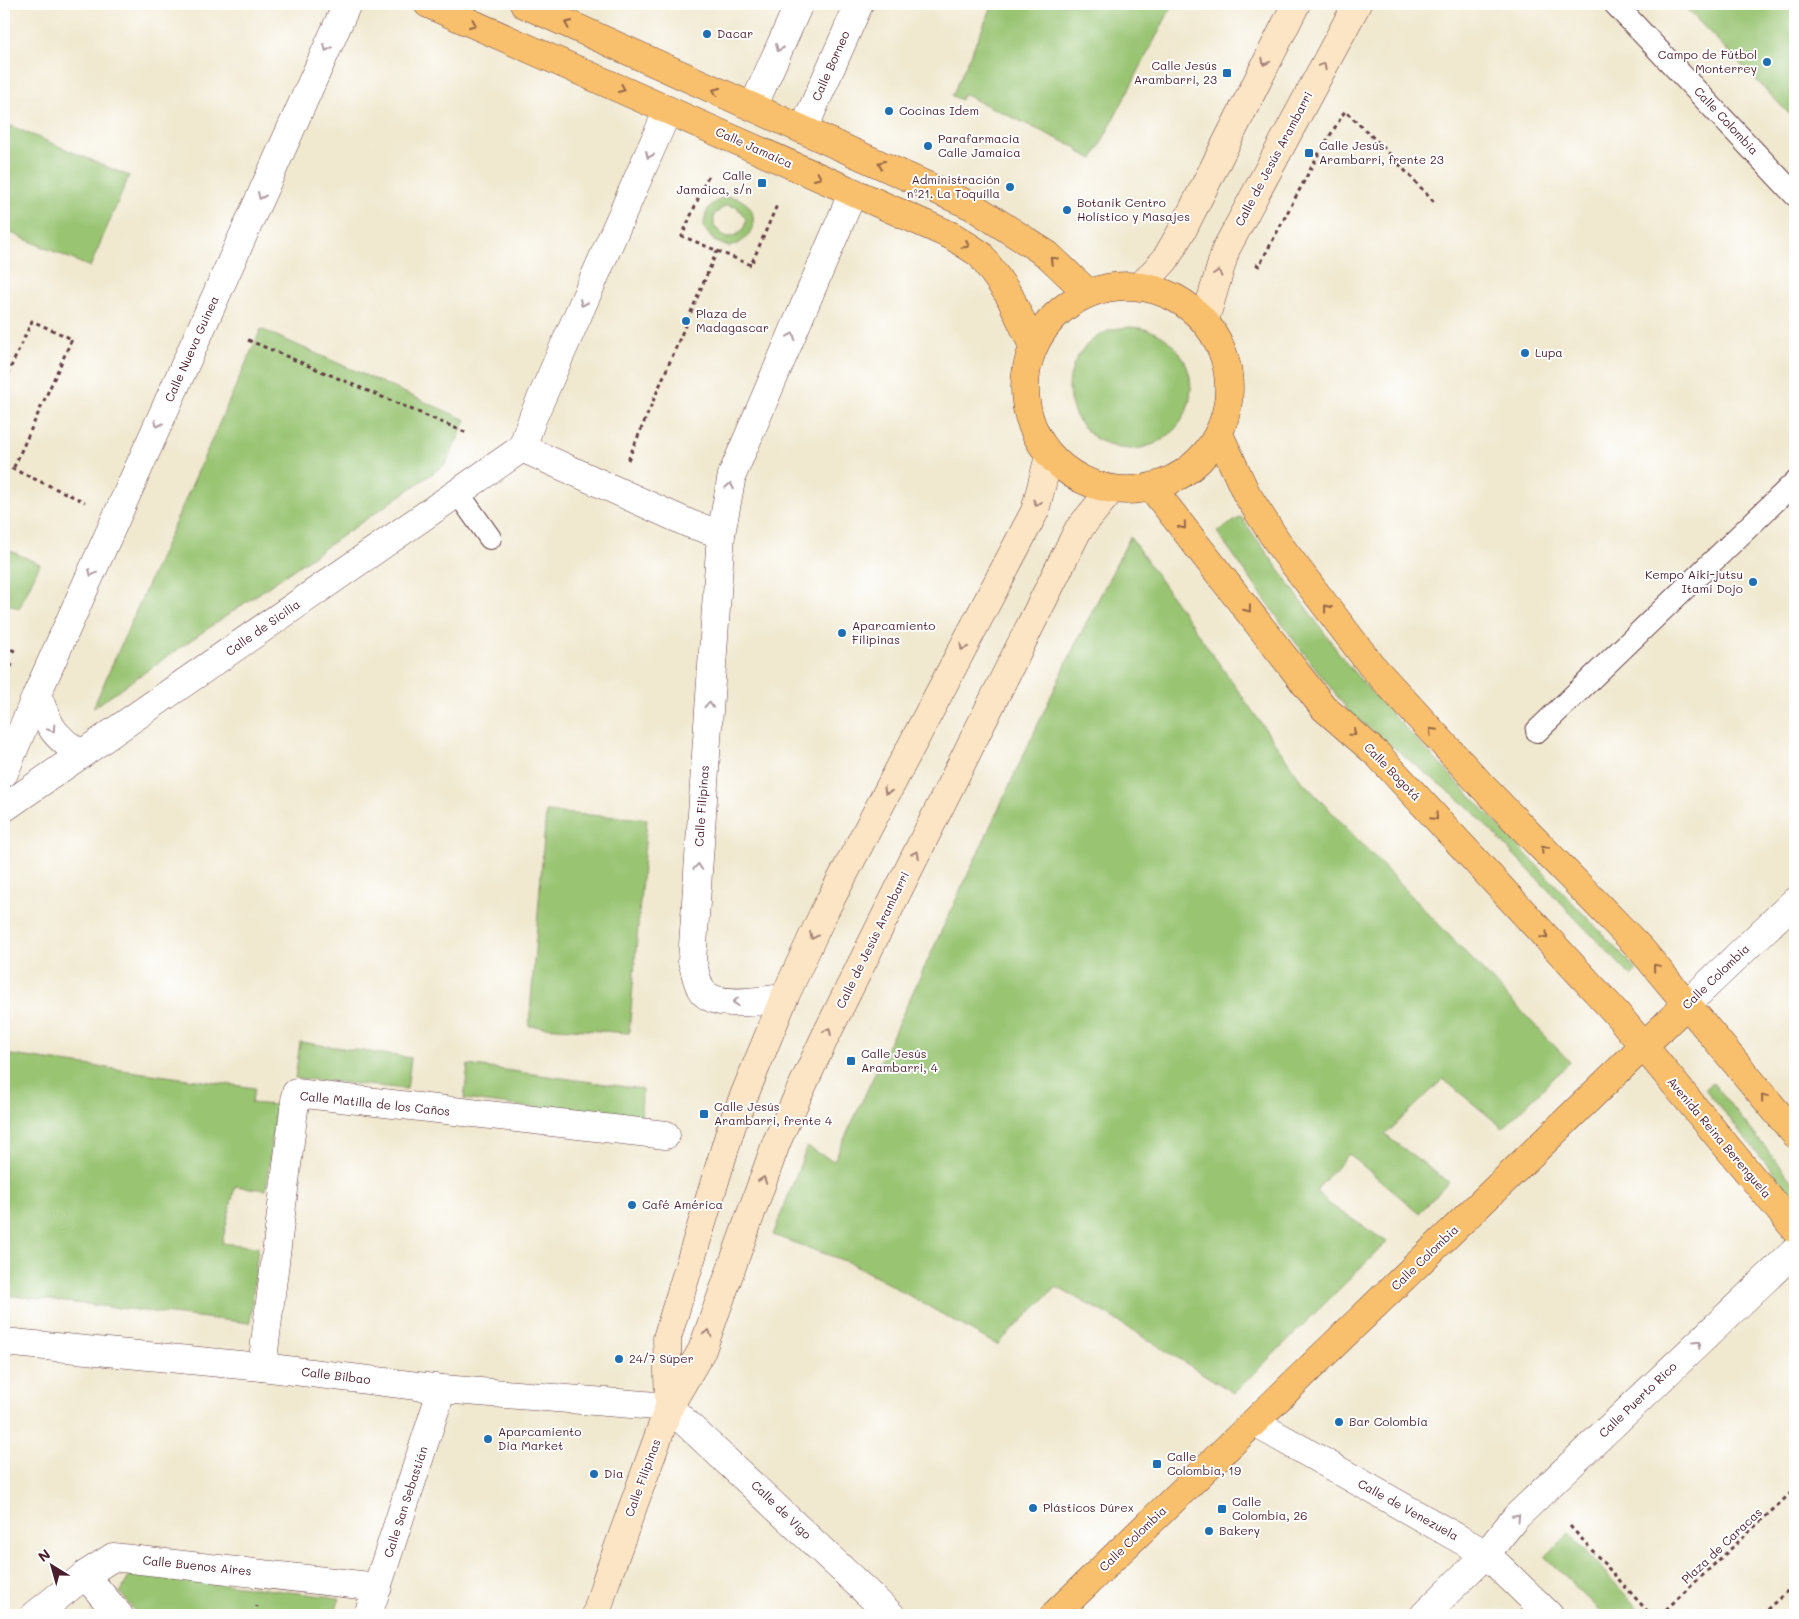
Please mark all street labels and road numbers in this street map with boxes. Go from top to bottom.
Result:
street label: Calle Borneo [808,28,853,103]
street label: Calle Colombia [1691,83,1762,158]
street label: Calle de Jesús Arambarri [1231,88,1316,229]
street label: Calle Jamaica [713,123,795,171]
street label: Calle Nueva Guinea [160,293,222,404]
street label: Calle de Sicilia [222,596,303,659]
street label: Calle Bogotá [1361,739,1424,804]
street label: Calle Filipinas [690,765,712,847]
street label: Calle de Jesús Arambarri [832,868,912,1011]
street label: Calle Colombia [1678,940,1752,1012]
street label: Avenida Reina Berenguela [1664,1073,1775,1201]
street label: Calle Matilla de los Caños [299,1087,451,1119]
street label: Calle Colombia [1387,1221,1461,1293]
street label: Calle Puerto Rico [1595,1358,1680,1441]
street label: Calle Bilbao [301,1363,372,1387]
street label: Calle Filipinas [621,1437,664,1519]
street label: Calle San Sebastián [379,1444,431,1559]
street label: Calle de Venezuela [1355,1475,1462,1543]
street label: Calle de Vigo [748,1477,815,1542]
street label: Calle Colombia [1095,1502,1169,1574]
street label: Plaza de Caracas [1678,1504,1765,1587]
street label: Calle Buenos Aires [142,1551,253,1579]

